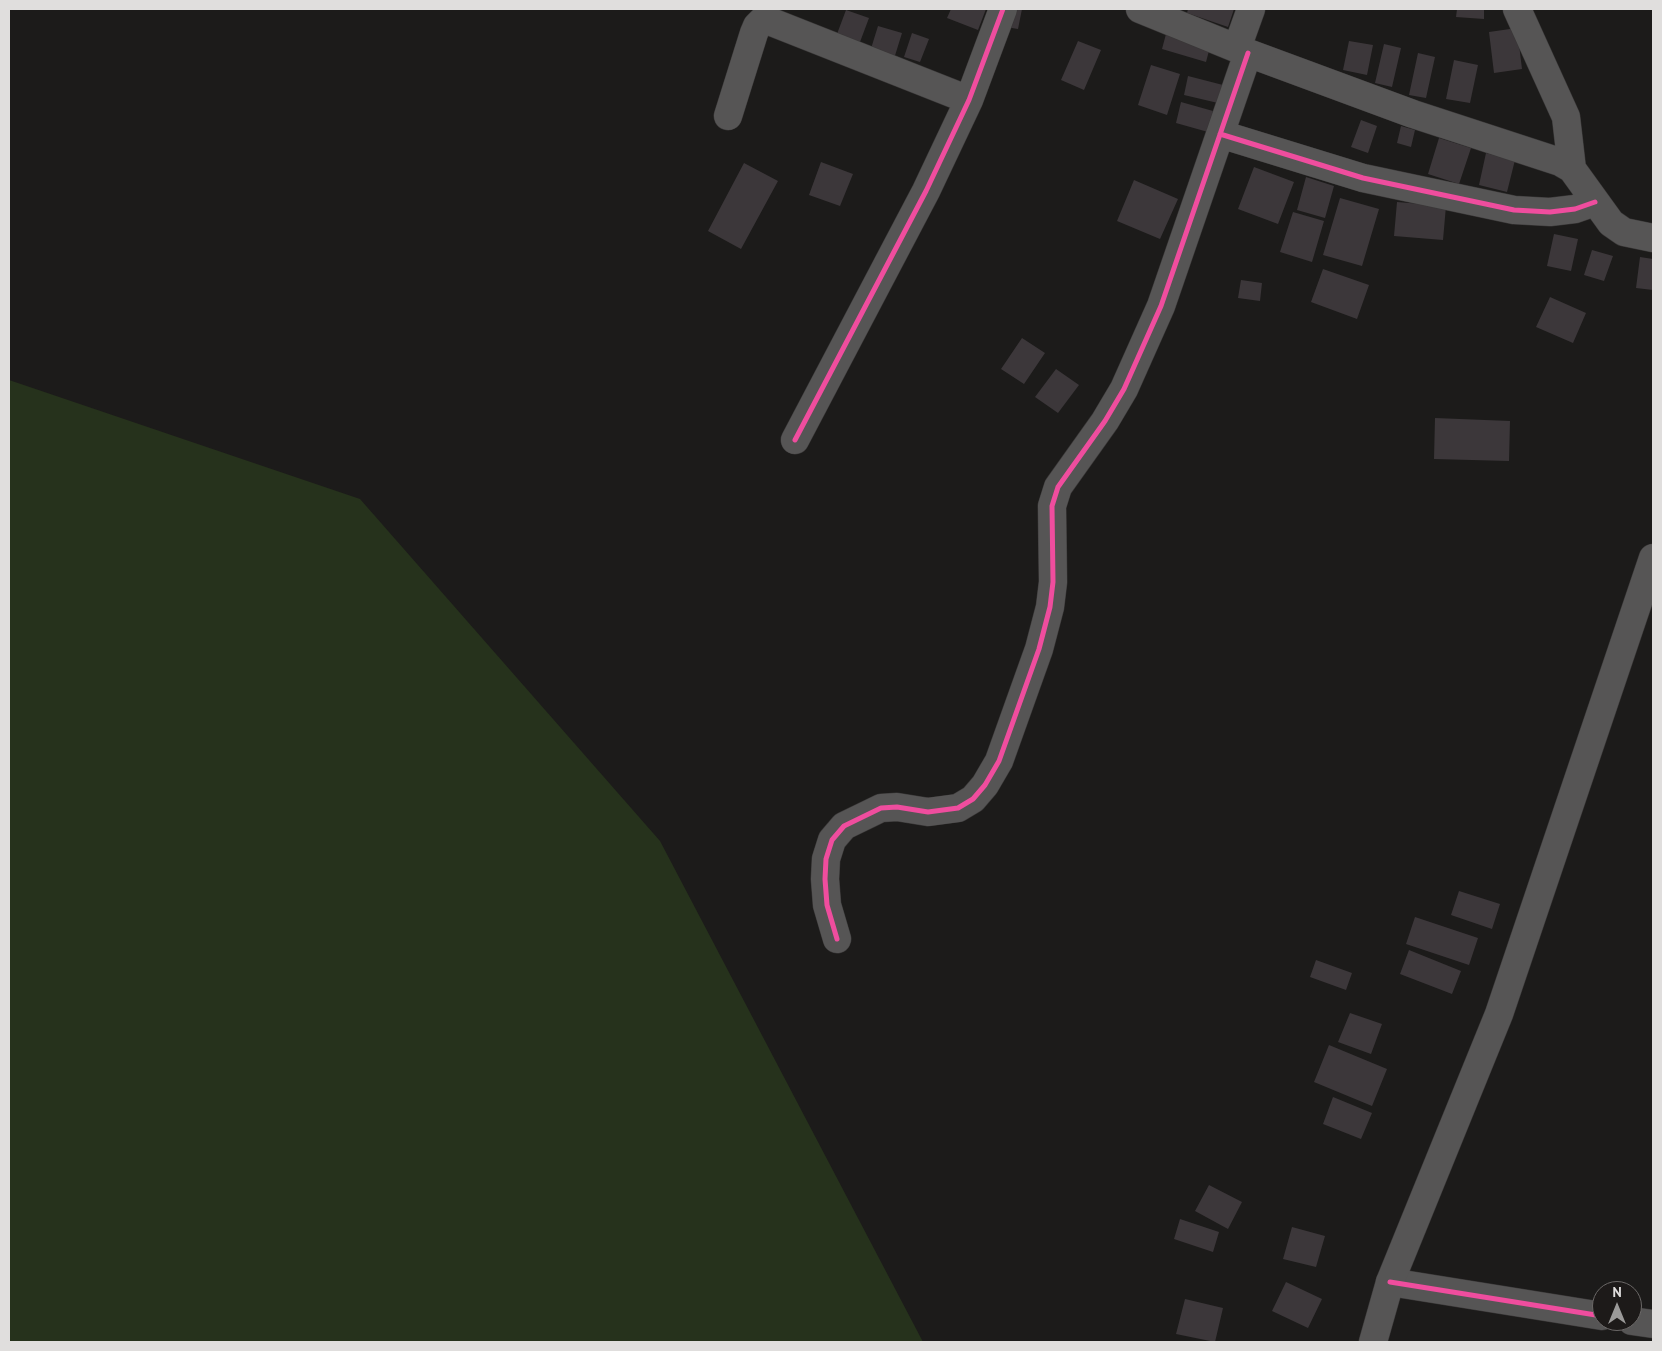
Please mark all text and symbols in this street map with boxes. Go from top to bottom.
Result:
north arrow [1592,1281,1642,1331]
text: N [1612,1283,1622,1301]

